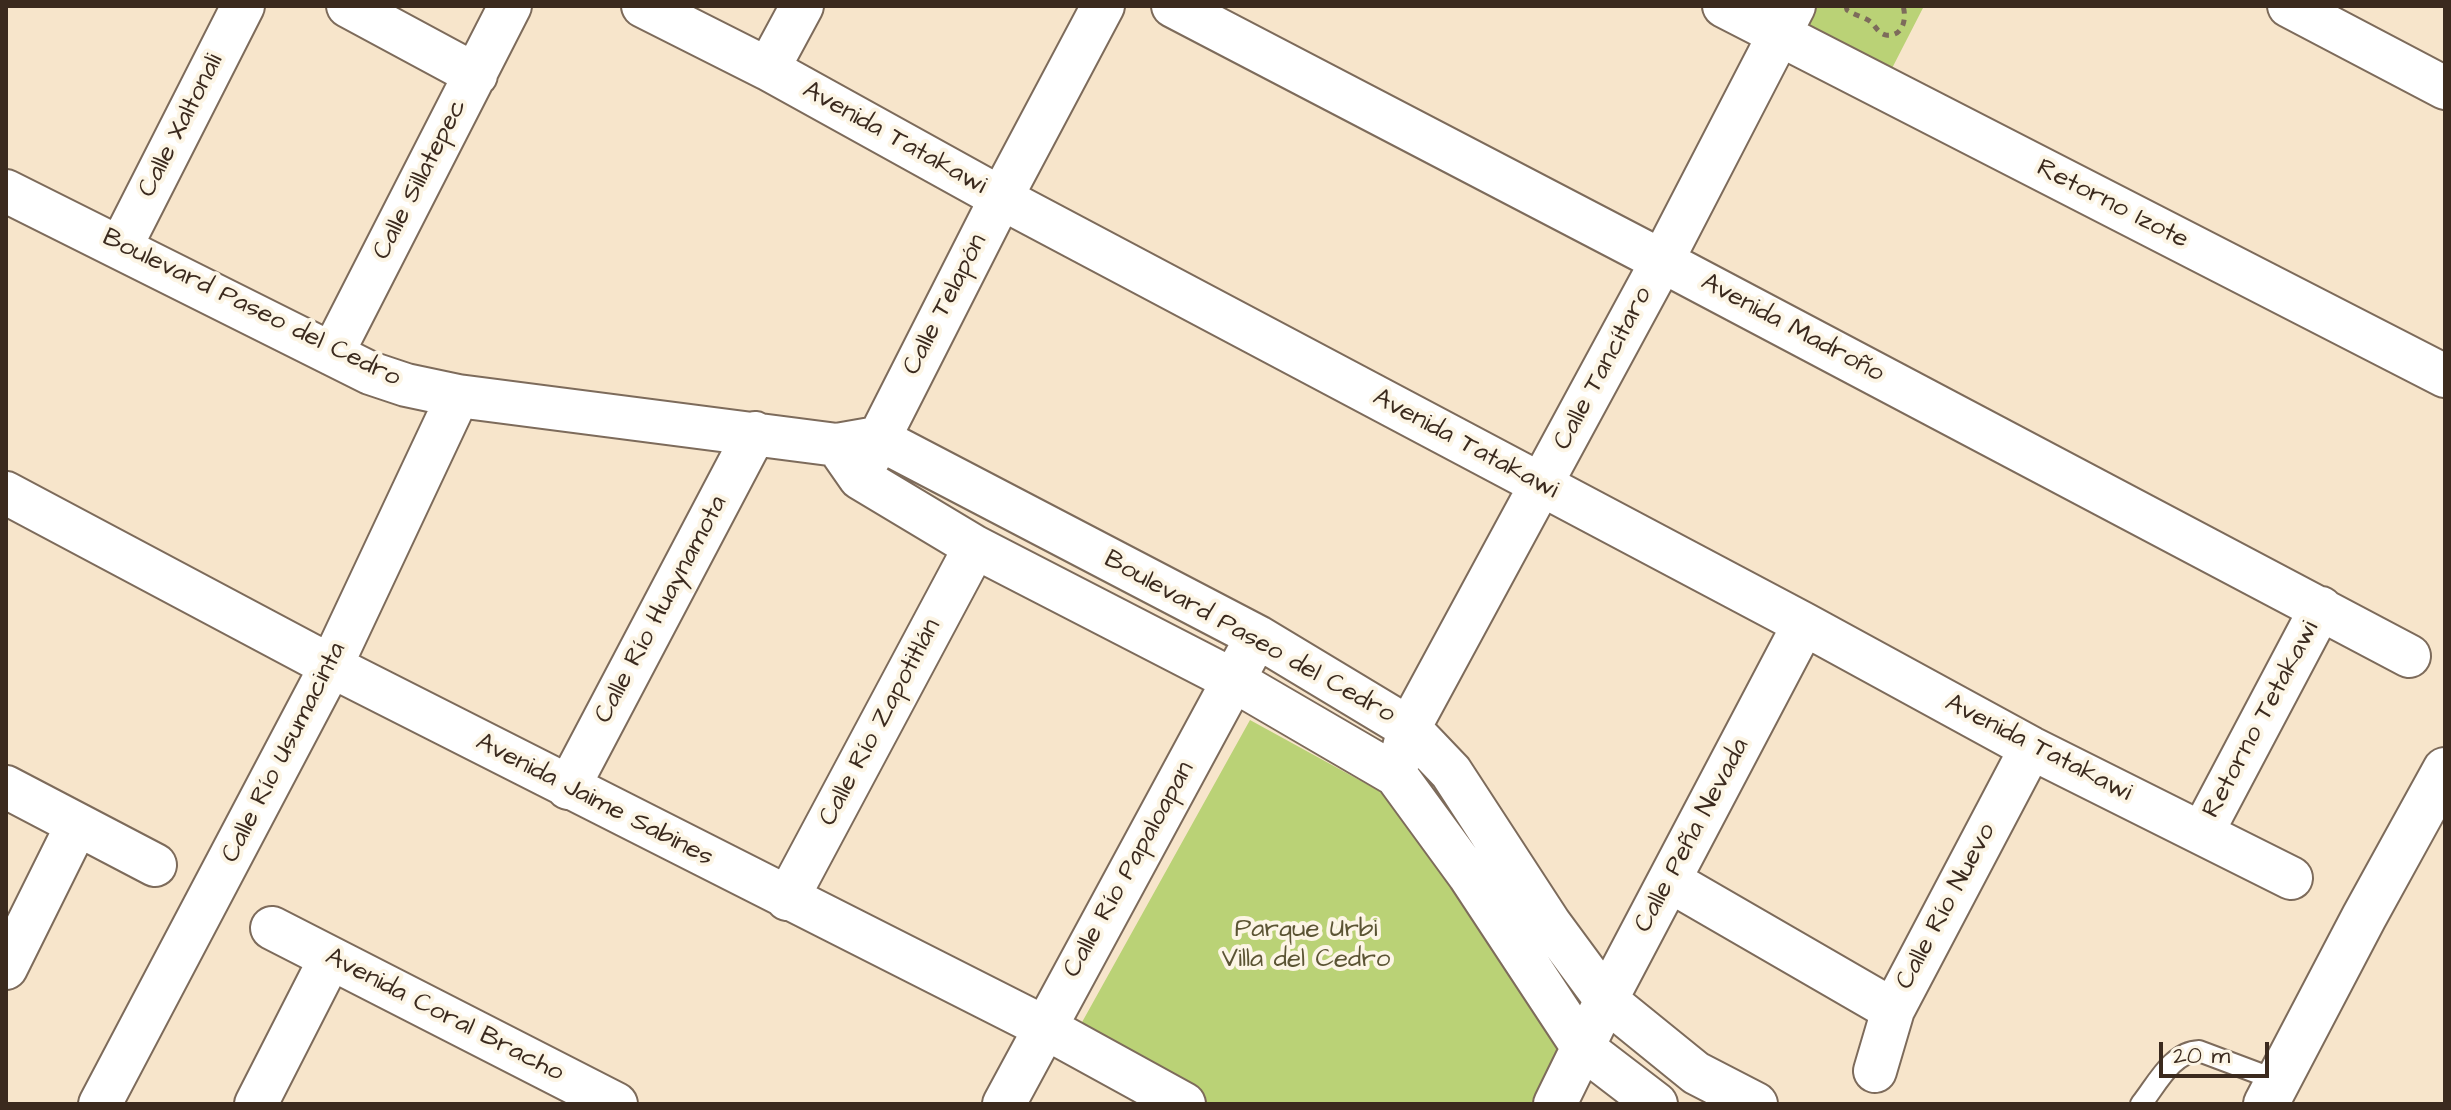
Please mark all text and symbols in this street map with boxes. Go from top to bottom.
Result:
street label: Calle Xaltonali [133,49,231,203]
street label: Avenida Tatakawi [797,76,991,202]
street label: Calle Sillatepec [367,95,475,265]
street label: Retorno Izote [2031,153,2193,257]
street label: Boulevard Paseo del Cedro [97,223,405,395]
street label: Calle Telapón [897,229,995,381]
street label: Avenida Madroño [1695,268,1889,390]
street label: Calle Tancítaro [1548,282,1660,456]
street label: Avenida Tatakawi [1367,383,1563,507]
street label: Calle Río Huaynamota [589,491,735,729]
street label: Boulevard Paseo del Cedro [1098,545,1400,731]
street label: Calle Río Zapotitlán [813,614,949,832]
street label: Retorno Tetakawi [2197,616,2327,824]
street label: Calle Río Usumacinta [216,638,354,868]
street label: Avenida Tatakawi [1939,688,2137,810]
street label: Avenida Jaime Sabines [470,728,718,874]
street label: Calle Peña Nevada [1629,734,1757,938]
street label: Calle Río Papaloapan [1058,757,1202,983]
street label: Calle Río Nuevo [1890,819,2004,995]
park label: Parque Urbi Villa del Cedro [1222,915,1390,976]
street label: Avenida Coral Bracho [320,942,568,1090]
scale bar [2163,1026,2273,1076]
text: 20 m [2173,1039,2230,1073]

